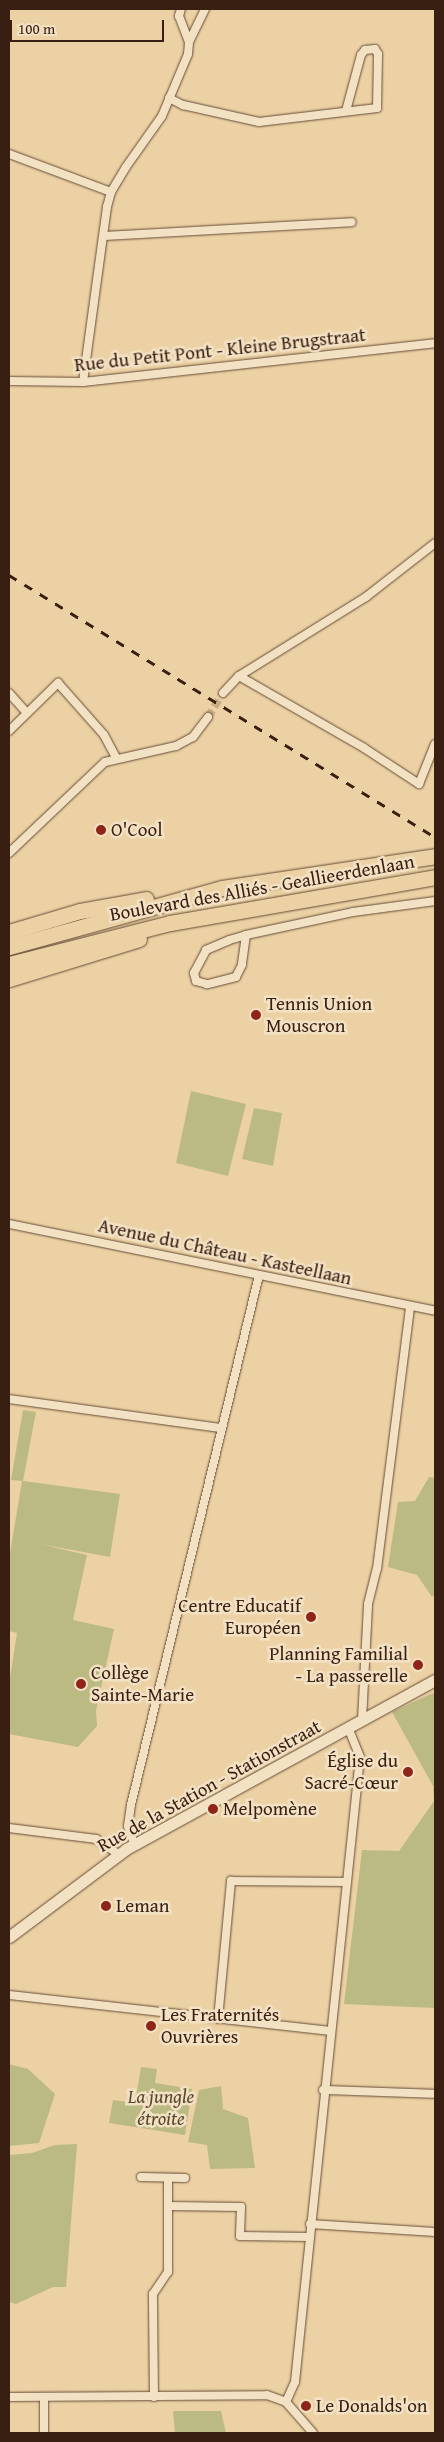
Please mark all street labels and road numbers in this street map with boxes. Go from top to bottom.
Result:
street label: Rue du Petit Pont - Kleine Brugstraat [73,323,367,377]
street label: Boulevard des Alliés - Geallieerdenlaan [108,850,416,926]
street label: Avenue du Château - Kasteellaan [96,1214,354,1290]
street label: Rue de la Station - Stationstraat [93,1715,325,1857]

